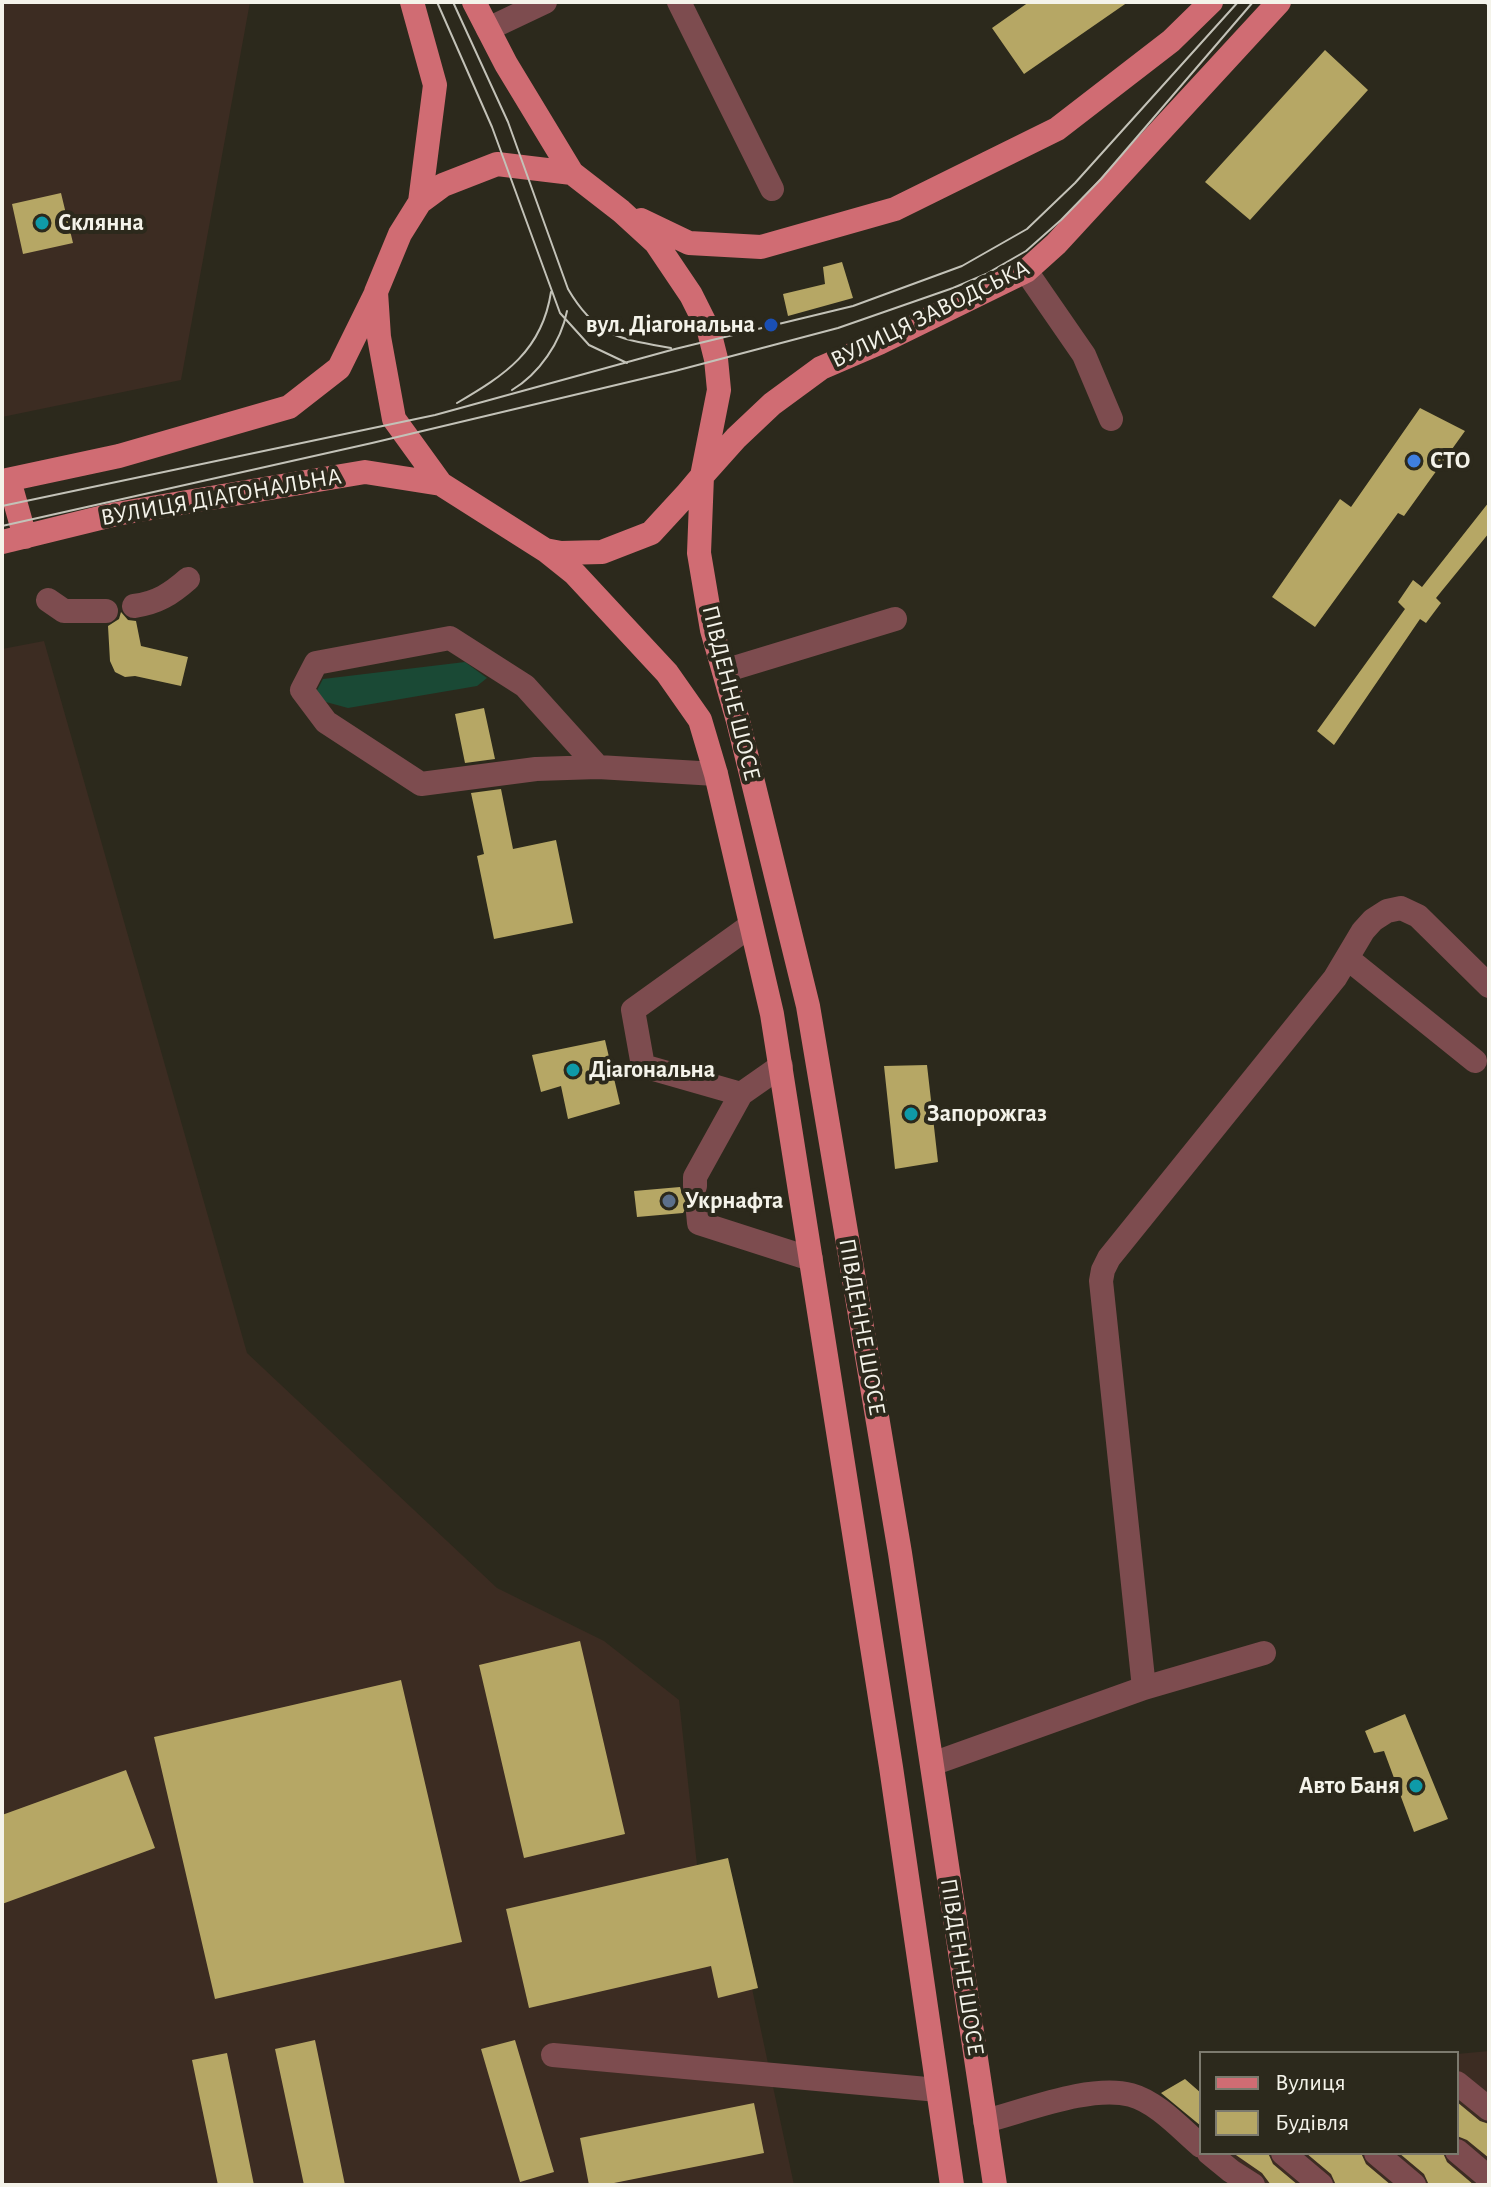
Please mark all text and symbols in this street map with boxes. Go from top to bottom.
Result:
place label: Склянна [58,209,144,237]
marker: Склянна [33,214,51,232]
street label: ВУЛИЦЯ ЗАВОДСЬКА [826,253,1034,375]
place label: вул. Діагональна [586,311,755,339]
marker: вул. Діагональна [762,316,780,334]
place label: СТО [1430,447,1471,475]
marker: СТО [1405,452,1423,470]
street label: ВУЛИЦЯ ДІАГОНАЛЬНА [98,462,344,532]
street label: ПІВДЕННЕ ШОСЕ [695,602,767,784]
place label: Діагональна [589,1056,715,1084]
marker: Діагональна [564,1061,582,1079]
place label: Запорожгаз [927,1100,1047,1128]
marker: Запорожгаз [902,1105,920,1123]
place label: Укрнафта [685,1187,783,1215]
marker: Укрнафта [660,1192,678,1210]
street label: ПІВДЕННЕ ШОСЕ [832,1236,892,1418]
place label: Авто Баня [1299,1772,1400,1800]
marker: Авто Баня [1407,1777,1425,1795]
street label: ПІВДЕННЕ ШОСЕ [934,1876,990,2058]
legend [1199,2051,1459,2155]
text: Вулиця [1275,2071,1346,2095]
text: Будівля [1275,2111,1349,2135]

